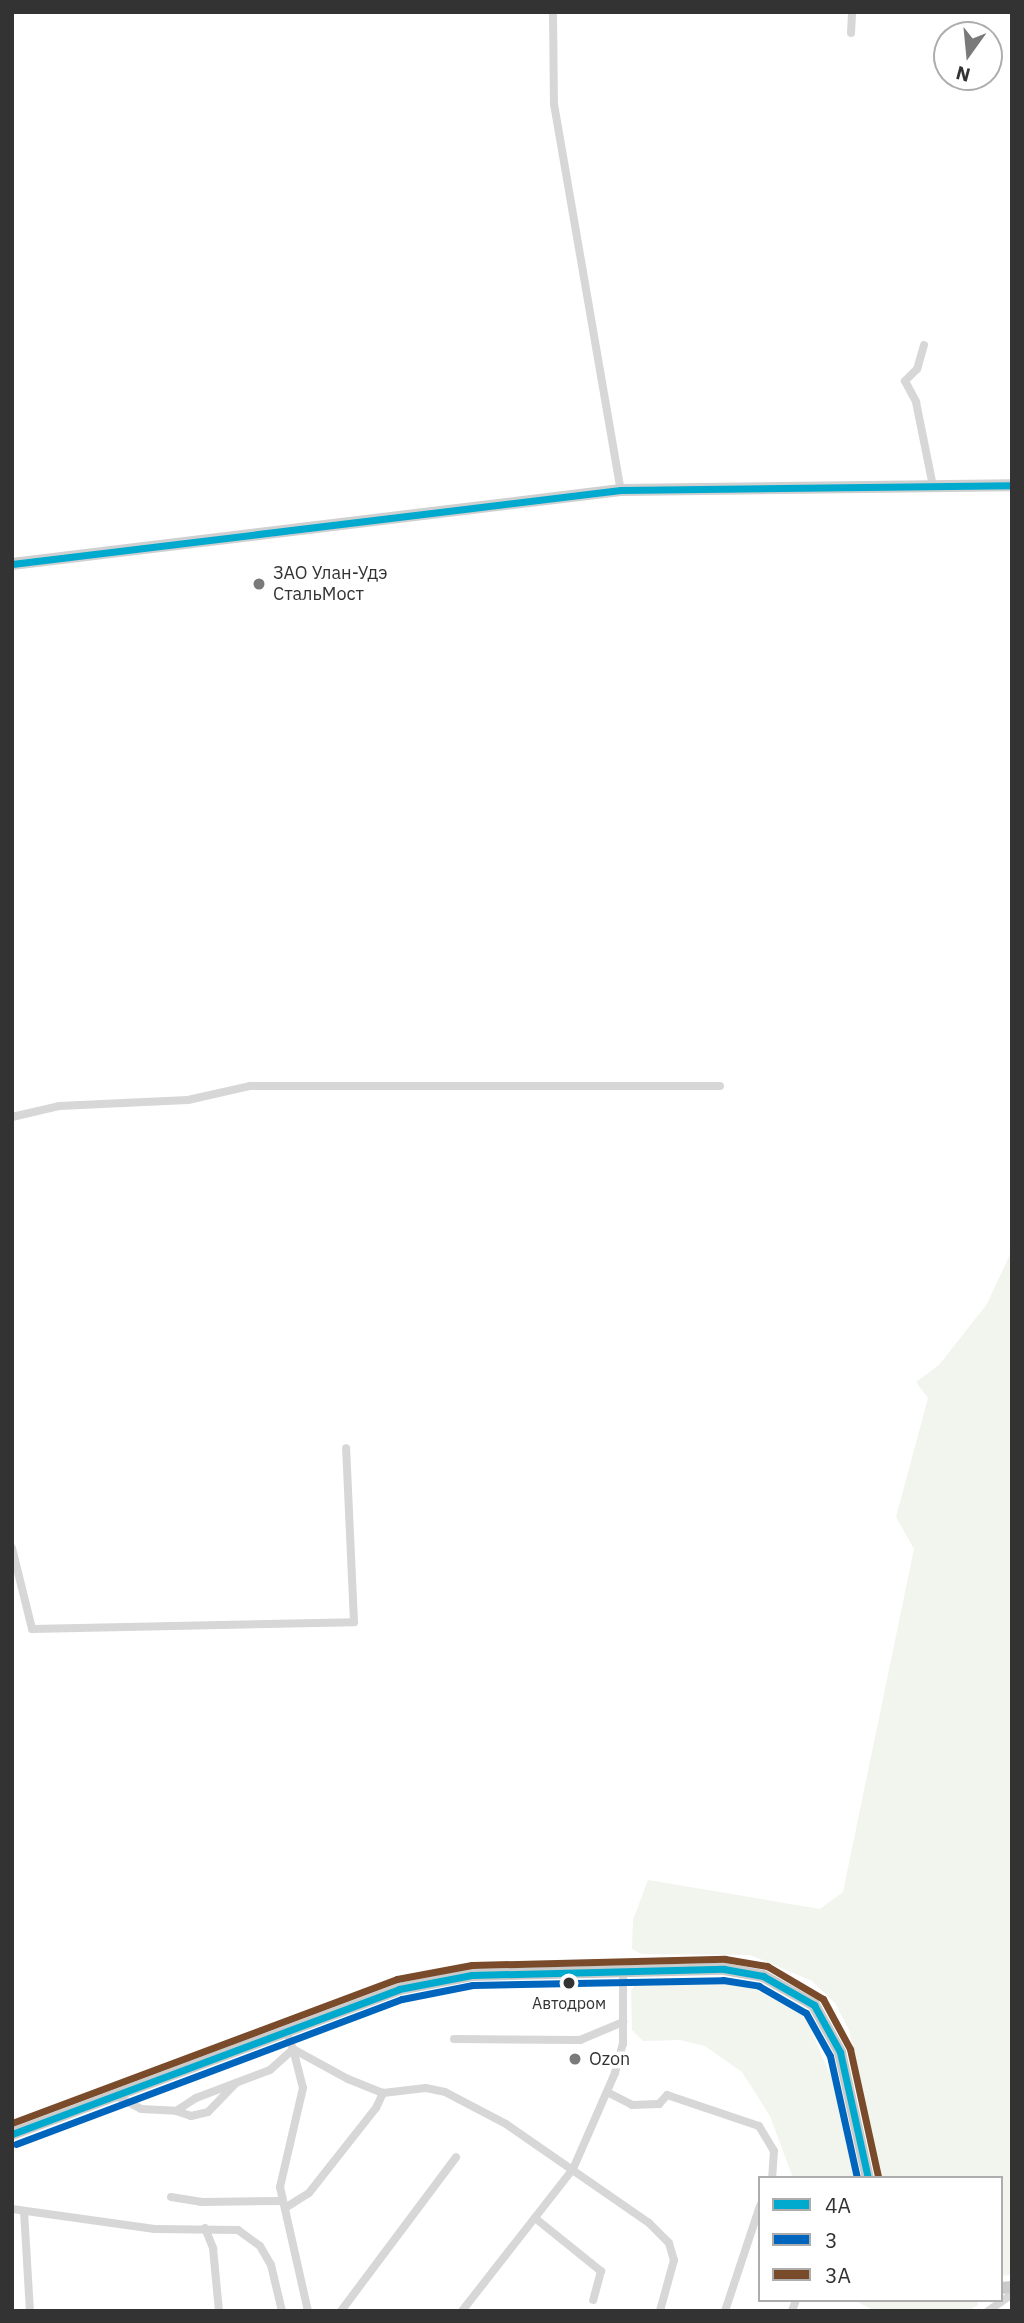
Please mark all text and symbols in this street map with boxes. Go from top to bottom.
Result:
north arrow [933,21,1003,91]
text: N [953,61,973,88]
place label: ЗАО Улан-Удэ СтальМост [273,563,387,606]
marker: ЗАО Улан-Удэ СтальМост [251,576,267,592]
marker: Автодром [562,1976,576,1990]
place label: Автодром [532,1993,606,2013]
place label: Ozon [589,2048,630,2070]
marker: Ozon [567,2051,583,2067]
legend [758,2176,1003,2302]
text: 4А [825,2191,851,2219]
text: 3 [825,2226,838,2254]
text: 3А [825,2261,851,2289]

